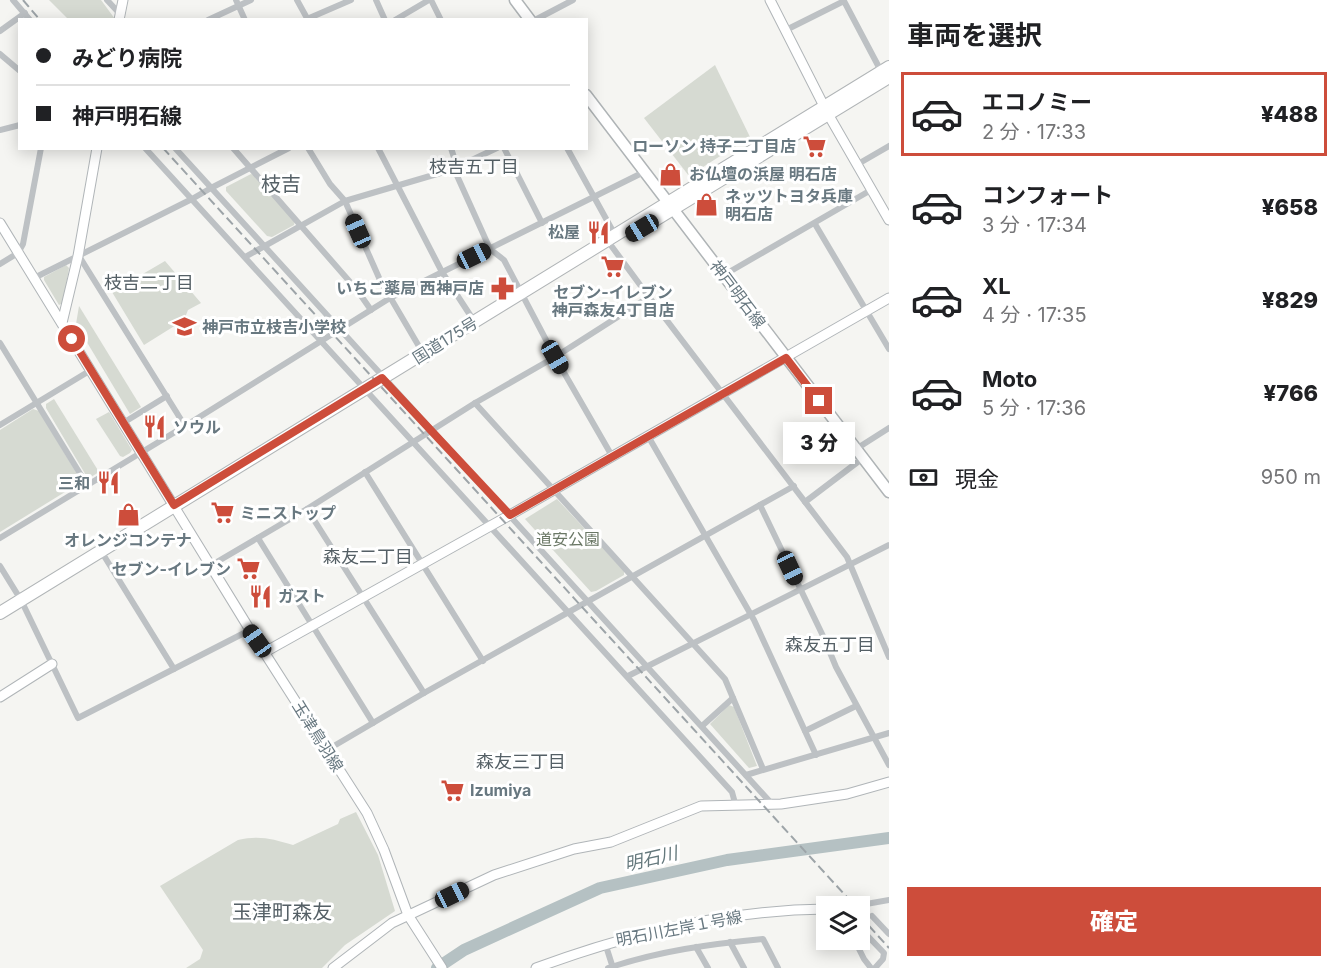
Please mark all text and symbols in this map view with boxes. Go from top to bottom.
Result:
text: 車両を選択 [907,19,1042,52]
text: みどり病院 [72,45,182,71]
icon: car [910,87,964,141]
text: エコノミー [982,89,1092,115]
text: ¥488 [1261,101,1318,127]
text: 神戸明石線 [72,103,182,129]
text: 2 分 · 17:33 [982,120,1086,144]
supermarket icon: ローソン 持子二丁目店 [801,133,827,159]
place label: ローソン 持子二丁目店 [632,136,796,156]
district label: 枝吉五丁目 [429,156,519,177]
shop icon: お仏壇の浜屋 明石店 [658,161,684,187]
place label: お仏壇の浜屋 明石店 [689,164,837,184]
district label: 枝吉 [261,172,301,196]
icon: car [910,180,964,234]
text: コンフォート [982,182,1113,208]
place label: ネッツトヨタ兵庫 明石店 [725,186,853,224]
shop icon: ネッツトヨタ兵庫 明石店 [694,192,720,218]
text: ¥658 [1262,194,1318,220]
car [342,211,374,251]
car [622,211,662,245]
text: 3 分 · 17:34 [982,213,1087,237]
restaurant icon: 松屋 [585,219,611,245]
place label: 松屋 [548,222,580,242]
car [454,240,494,272]
supermarket icon: セブン-イレブン 神戸森友4丁目店 [600,254,626,280]
street label: 神戸明石線 [706,256,770,332]
district label: 枝吉二丁目 [104,272,194,293]
icon: car [910,273,964,327]
text: XL [982,273,1011,299]
pharmacy icon: いちご薬局 西神戸店 [489,275,515,301]
place label: いちご薬局 西神戸店 [336,278,484,298]
place label: セブン-イレブン 神戸森友4丁目店 [552,282,674,320]
text: ¥829 [1262,287,1318,313]
text: 4 分 · 17:35 [982,303,1087,327]
street label: 国道175号 [409,312,481,368]
school or university icon: 神戸市立枝吉小学校 [171,314,197,340]
place label: 神戸市立枝吉小学校 [202,317,346,337]
route start [58,325,85,352]
car [538,337,572,377]
icon: car [910,366,964,420]
text: Moto [982,366,1037,392]
text: ¥766 [1264,380,1318,406]
route end [805,387,832,414]
text: 5 分 · 17:36 [982,396,1086,420]
restaurant icon: ソウル [142,414,168,440]
place label: ソウル [173,417,221,437]
callout: 3 分 [783,422,855,464]
text: 3 分 [800,431,838,455]
icon: cash [907,461,940,494]
text: 950 m [1261,465,1321,489]
text: 現金 [955,466,999,492]
restaurant icon: 三和 [95,470,121,496]
place label: 三和 [58,473,90,493]
supermarket icon: ミニストップ [209,500,235,526]
shop icon: オレンジコンテナ [115,502,141,528]
place label: ミニストップ [240,503,336,523]
park label: 道安公園 [536,529,600,549]
place label: オレンジコンテナ [64,530,192,550]
district label: 森友二丁目 [323,546,413,567]
car [774,548,806,588]
supermarket icon: セブン-イレブン [236,556,262,582]
place label: セブン-イレブン [112,559,231,579]
restaurant icon: ガスト [247,583,273,609]
place label: ガスト [278,586,326,606]
car [239,621,275,661]
district label: 森友五丁目 [785,634,875,655]
street label: 玉津鳥羽線 [288,697,348,775]
district label: 森友三丁目 [476,751,566,772]
supermarket icon: Izumiya [439,777,465,803]
place label: Izumiya [470,780,531,800]
water label: 明石川 [622,842,682,875]
car [432,879,472,911]
button: 確定 [907,887,1321,956]
map controls [816,896,870,950]
button: layers [816,896,870,950]
district label: 玉津町森友 [232,900,332,924]
street label: 明石川左岸１号線 [614,906,744,950]

